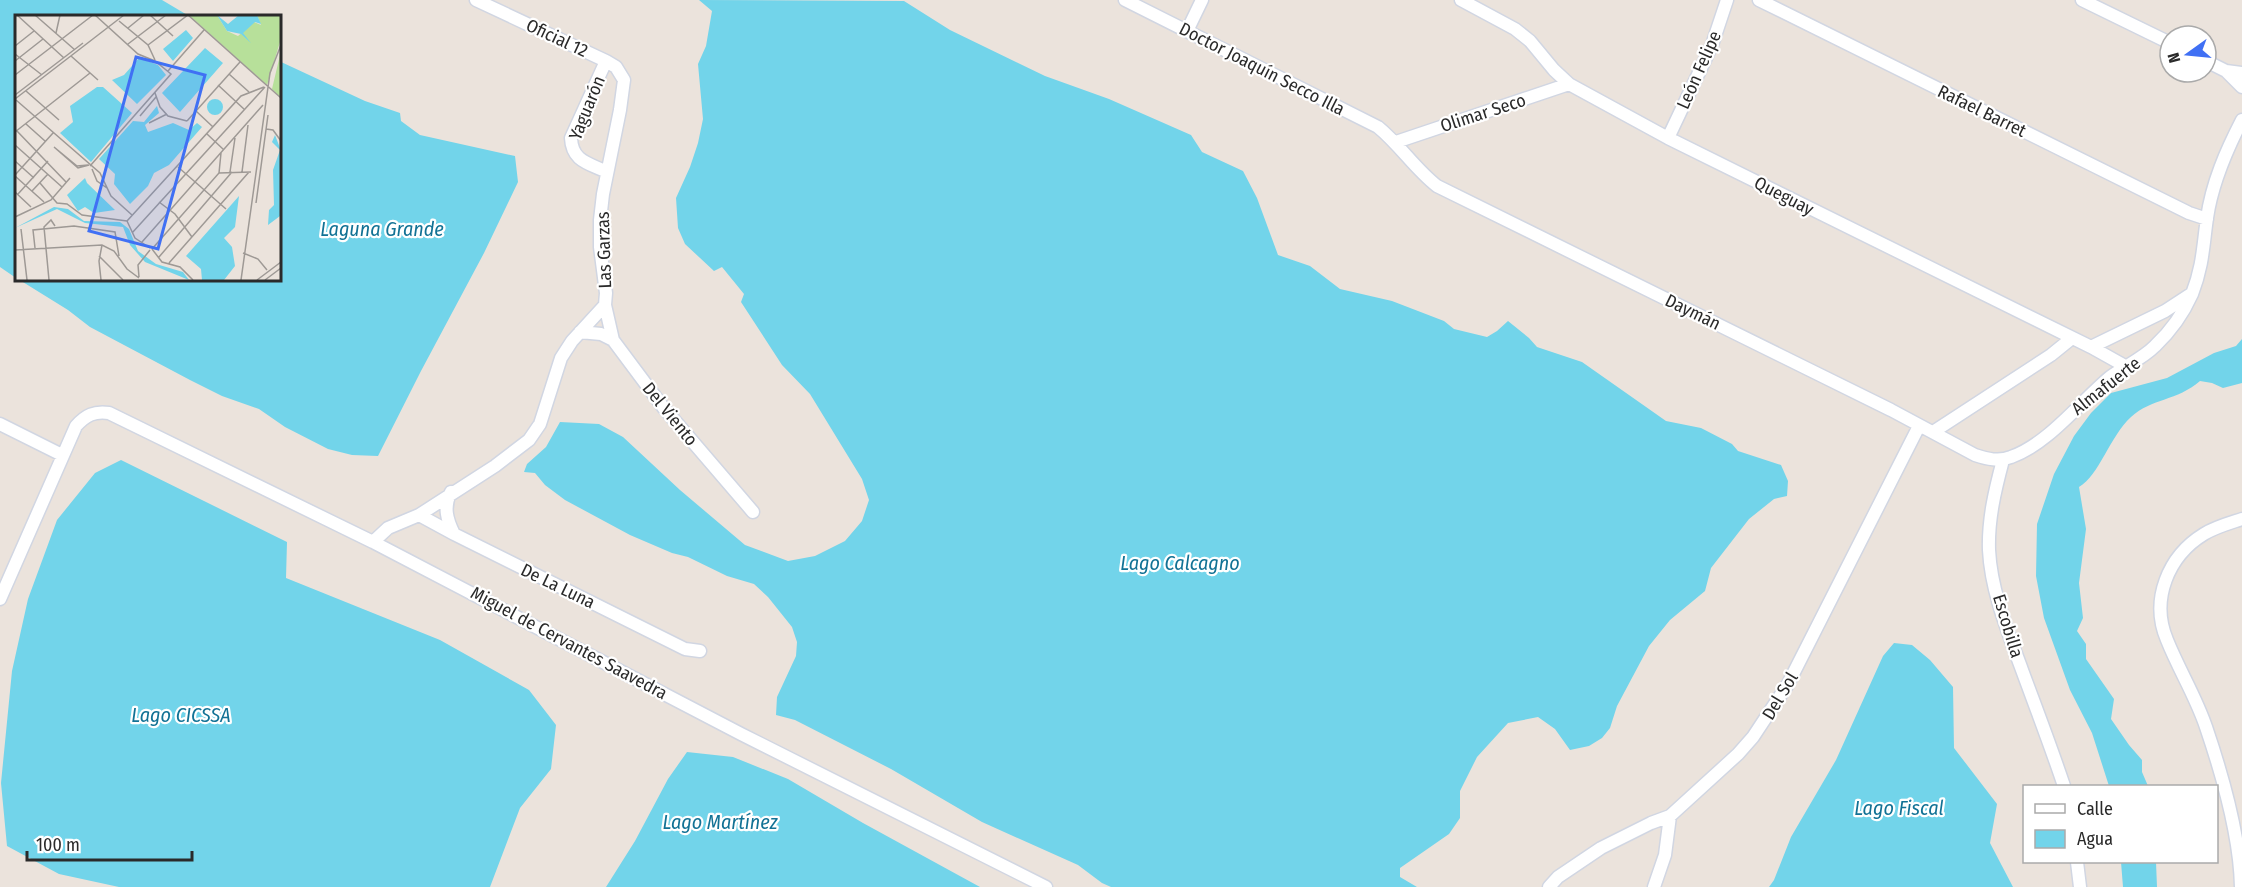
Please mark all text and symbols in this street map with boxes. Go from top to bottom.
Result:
street label: Oficial 12 [523,14,591,62]
inset map [15,15,280,280]
street label: Doctor Joaquín Secco Illa [1176,18,1349,120]
north arrow [2158,24,2218,84]
street label: León Felipe [1672,27,1726,113]
text: N [2164,51,2184,65]
street label: Yaguarón [564,73,610,143]
street label: Rafael Barret [1934,80,2030,142]
street label: Olimar Seco [1438,89,1528,137]
street label: Queguay [1751,172,1817,220]
street label: Las Garzas [592,211,616,289]
water label: Laguna Grande [320,217,444,241]
street label: Daymán [1662,289,1724,335]
street label: Almafuerte [2067,352,2145,420]
street label: Del Viento [638,378,702,450]
water label: Lago Calcagno [1120,551,1240,575]
street label: De La Luna [517,559,599,613]
street label: Miguel de Cervantes Saavedra [467,582,671,704]
street label: Escobilla [1988,592,2028,661]
street label: Del Sol [1757,668,1803,724]
water label: Lago CICSSA [131,703,231,727]
legend [2023,785,2218,863]
water label: Lago Fiscal [1854,796,1944,820]
text: Calle [2077,798,2113,820]
water label: Lago Martínez [663,810,778,834]
scale bar [27,824,192,862]
text: Agua [2077,828,2113,850]
text: 100 m [36,834,80,856]

